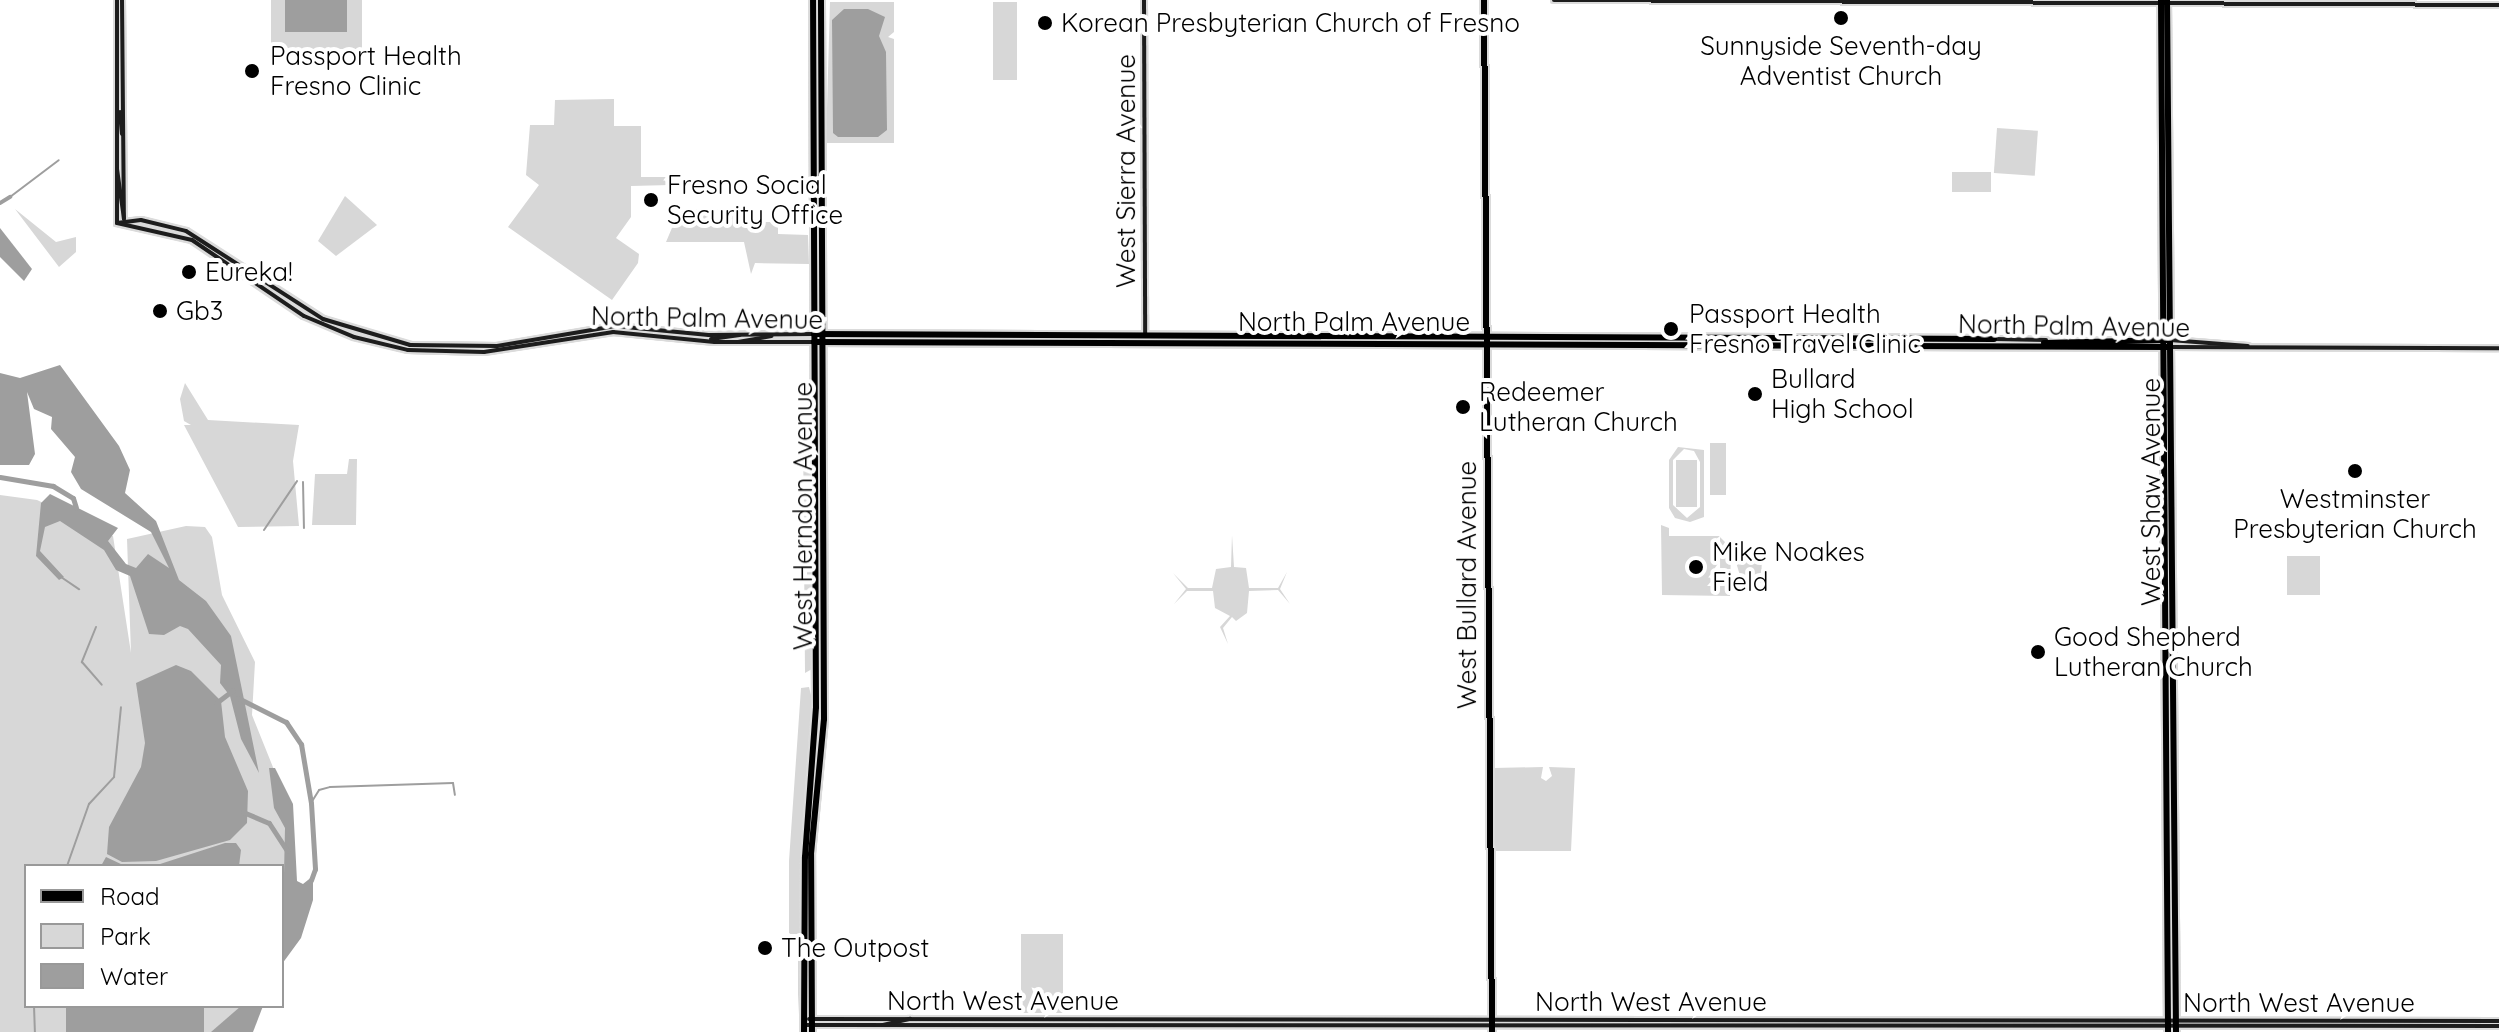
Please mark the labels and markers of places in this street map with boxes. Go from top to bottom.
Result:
place label: Korean Presbyterian Church of Fresno [1061,7,1520,39]
marker: Sunnyside Seventh-day Adventist Church [1832,9,1850,27]
marker: Korean Presbyterian Church of Fresno [1036,14,1054,32]
place label: Sunnyside Seventh-day Adventist Church [1700,30,1982,92]
place label: Passport Health Fresno Clinic [270,40,462,102]
marker: Passport Health Fresno Clinic [241,60,263,82]
place label: Fresno Social Security Office [667,169,843,230]
marker: Fresno Social Security Office [642,191,660,209]
place label: Eureka! [205,256,293,288]
marker: Eureka! [180,263,198,281]
place label: Gb3 [176,295,223,327]
place label: Passport Health Fresno Travel Clinic [1689,298,1921,360]
marker: Gb3 [151,302,169,320]
marker: Passport Health Fresno Travel Clinic [1660,318,1682,340]
place label: Bullard High School [1771,363,1914,424]
place label: Redeemer Lutheran Church [1479,376,1678,438]
marker: Bullard High School [1746,385,1764,403]
marker: Redeemer Lutheran Church [1454,398,1472,416]
marker: Westminster Presbyterian Church [2346,462,2364,480]
place label: Westminster Presbyterian Church [2233,483,2477,544]
place label: Mike Noakes Field [1712,536,1865,598]
marker: Mike Noakes Field [1687,558,1705,576]
place label: Good Shepherd Lutheran Church [2054,621,2253,682]
marker: Good Shepherd Lutheran Church [2029,643,2047,661]
place label: The Outpost [781,932,929,964]
marker: The Outpost [756,939,774,957]

